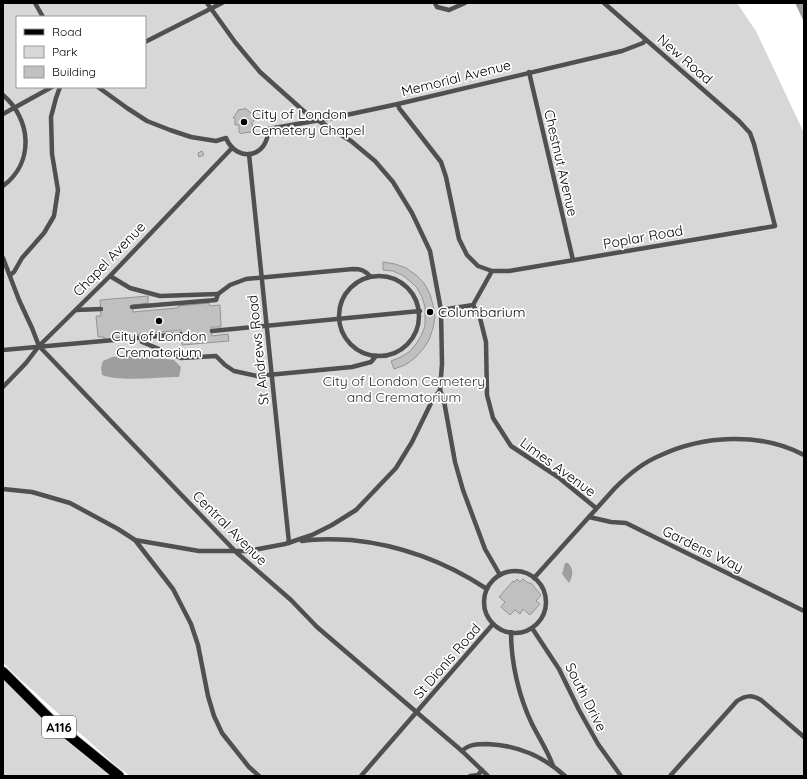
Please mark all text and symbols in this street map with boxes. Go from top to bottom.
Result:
legend [16,16,146,88]
text: Road [52,24,82,39]
street label: New Road [654,30,716,88]
text: Park [52,44,77,59]
street label: Memorial Avenue [399,56,513,100]
text: Building [52,64,96,79]
place label: City of London Cemetery Chapel [252,105,365,139]
street label: Chestnut Avenue [540,108,582,218]
marker: City of London Cemetery Chapel [239,117,249,127]
street label: Chapel Avenue [69,218,149,300]
street label: Poplar Road [602,221,684,253]
street label: St Andrews Road [243,294,273,406]
place label: Columbarium [438,303,526,321]
marker: Columbarium [425,307,435,317]
marker: City of London Crematorium [154,316,164,326]
place label: City of London Crematorium [111,327,207,361]
park label: City of London Cemetery and Crematorium [323,372,485,406]
street label: Limes Avenue [517,433,600,501]
street label: Central Avenue [189,487,271,569]
street label: Gardens Way [659,522,747,576]
street label: St Dionis Road [409,620,485,702]
street label: South Drive [561,660,611,734]
road number: A116 [42,716,76,738]

